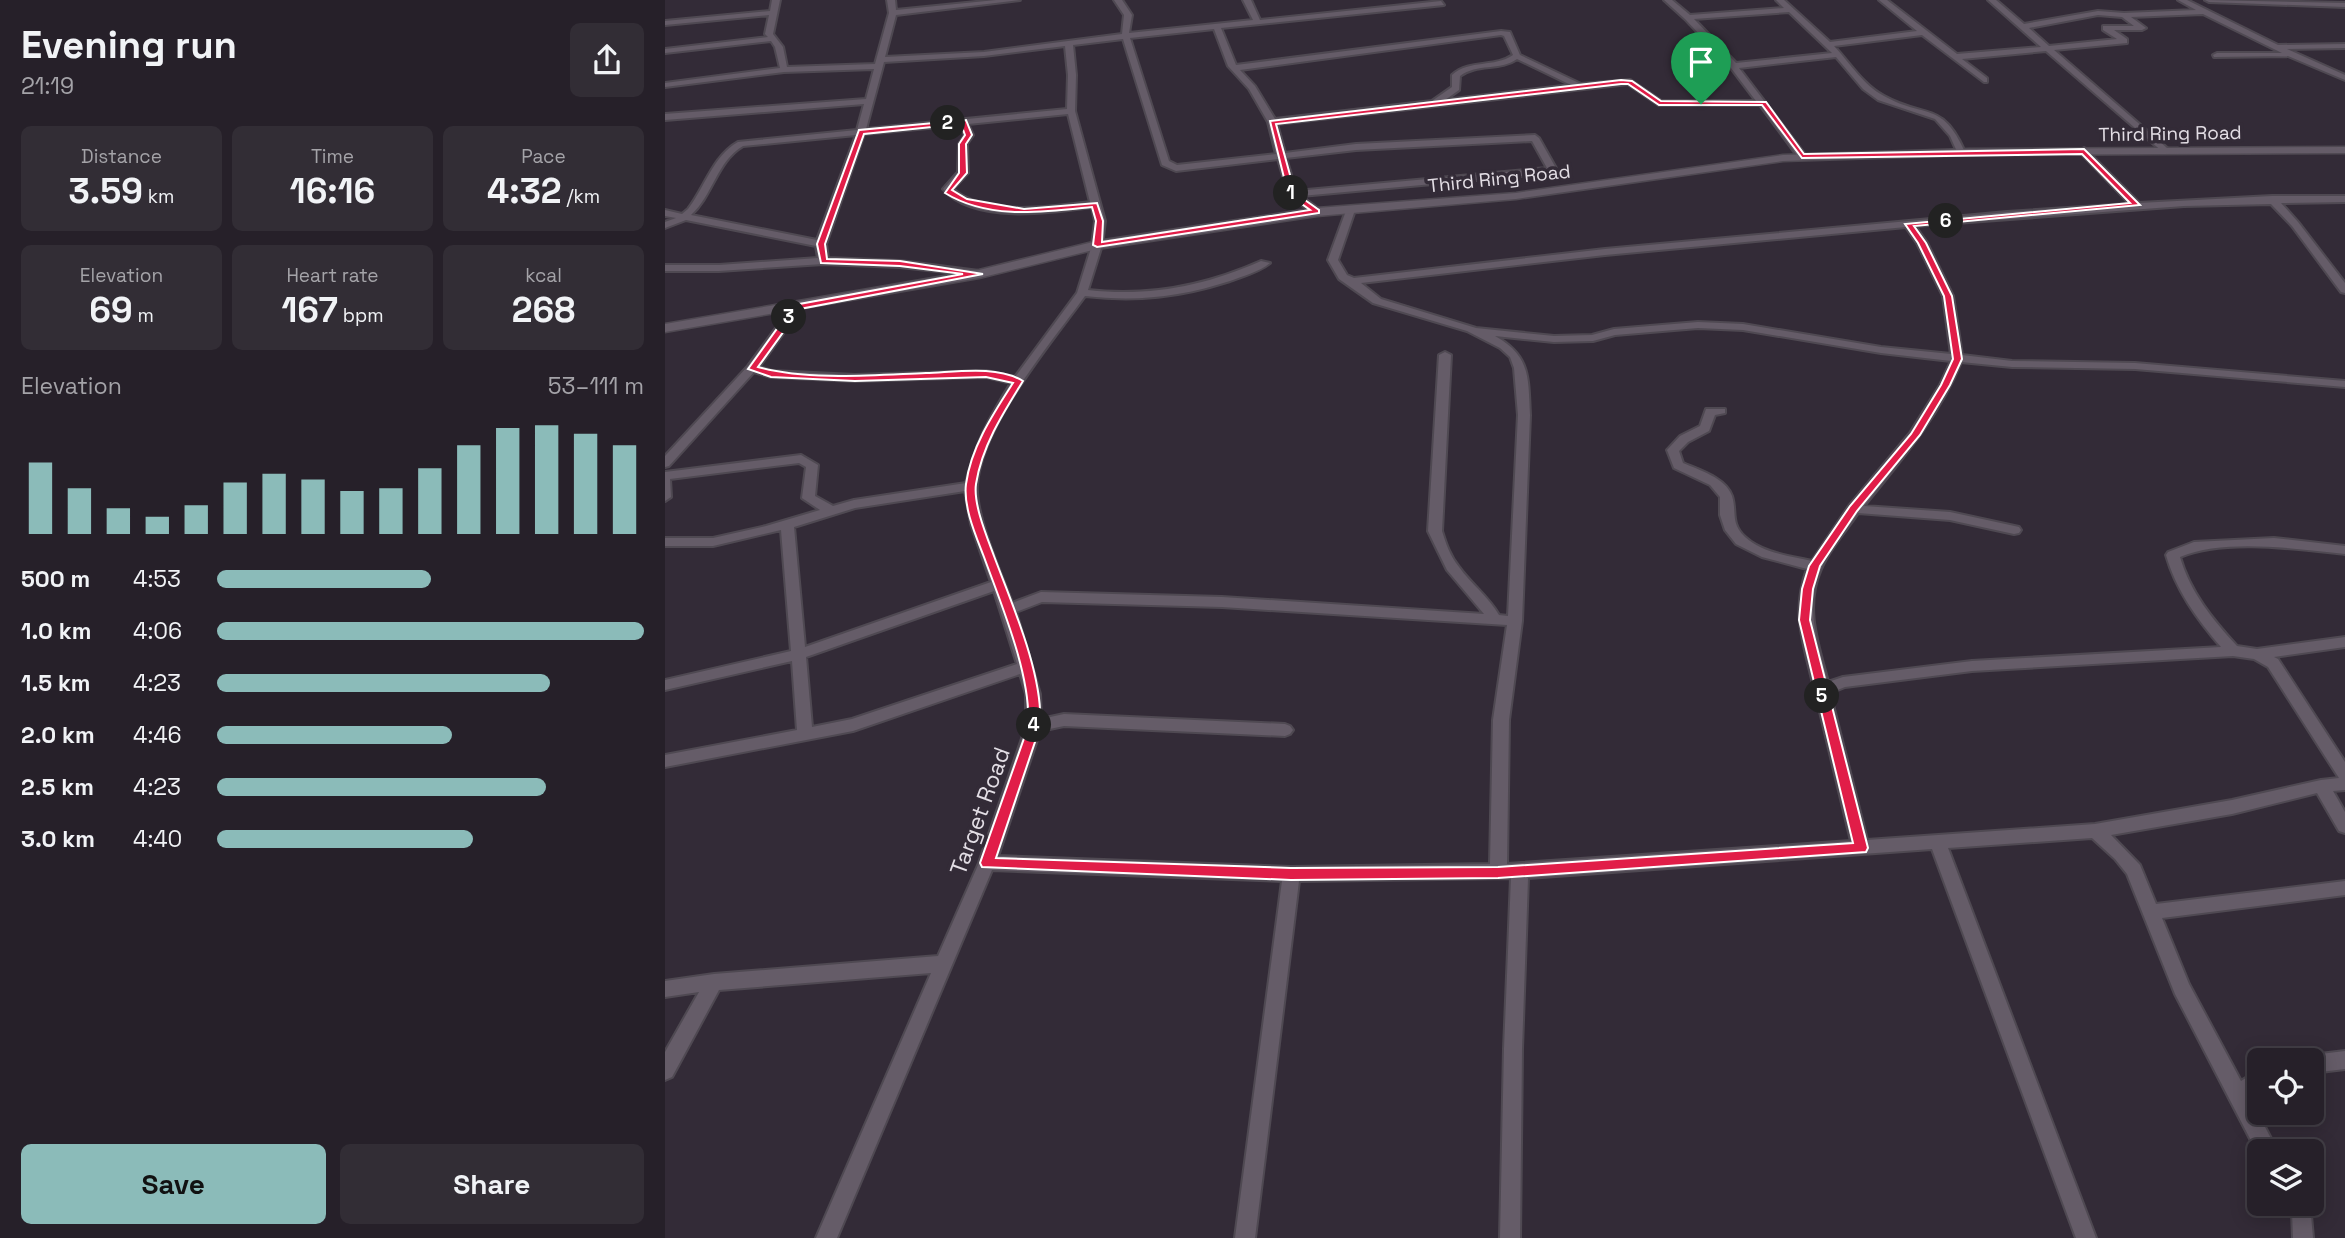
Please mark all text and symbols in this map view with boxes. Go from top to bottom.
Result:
text: Evening run [21,21,237,69]
button: share [570,23,644,97]
pin [1671,32,1731,104]
icon: arrive [1682,43,1720,81]
text: 21:19 [21,71,74,101]
pin: 2 [931,106,965,140]
text: 2 [942,110,953,135]
street label: Third Ring Road [2098,120,2242,147]
text: Distance [81,144,162,169]
text: Time [311,144,354,169]
text: Pace [521,144,566,169]
street label: Third Ring Road [1426,159,1572,198]
text: 3.59 [69,169,143,213]
text: 16:16 [290,169,375,213]
text: 4:32 [487,169,562,213]
pin: 1 [1273,176,1309,210]
text: 1 [1286,180,1295,205]
text: km [143,184,174,209]
text: /km [562,184,600,209]
pin: 6 [1929,204,1963,238]
text: 6 [1940,208,1951,233]
text: Elevation [80,263,163,288]
text: Heart rate [286,263,379,288]
text: kcal [525,263,562,288]
text: 69 [89,288,133,332]
text: 167 [282,288,338,332]
text: 268 [512,288,575,332]
pin: 3 [771,300,807,334]
text: m [133,303,154,328]
text: bpm [338,303,383,328]
text: 3 [783,304,794,329]
text: Elevation [21,371,122,401]
text: 53–111 m [548,371,644,401]
text: 500 m [21,564,90,594]
text: 4:53 [133,564,181,594]
text: 1.0 km [21,616,91,646]
text: 4:06 [133,616,182,646]
text: 1.5 km [21,668,91,698]
text: 4:23 [133,668,181,698]
pin: 5 [1805,678,1839,714]
text: 5 [1816,683,1827,708]
pin: 4 [1017,708,1051,742]
text: 4 [1027,712,1040,737]
text: 2.0 km [21,720,95,750]
text: 4:46 [133,720,182,750]
street label: Target Road [943,743,1017,879]
text: 2.5 km [21,772,94,802]
text: 4:23 [133,772,181,802]
text: 3.0 km [21,824,95,854]
text: 4:40 [133,824,182,854]
map controls [2247,1048,2324,1216]
button: locate [2247,1048,2324,1125]
button: layers [2247,1139,2324,1216]
button: Save [21,1144,326,1224]
button: Share [340,1144,644,1224]

